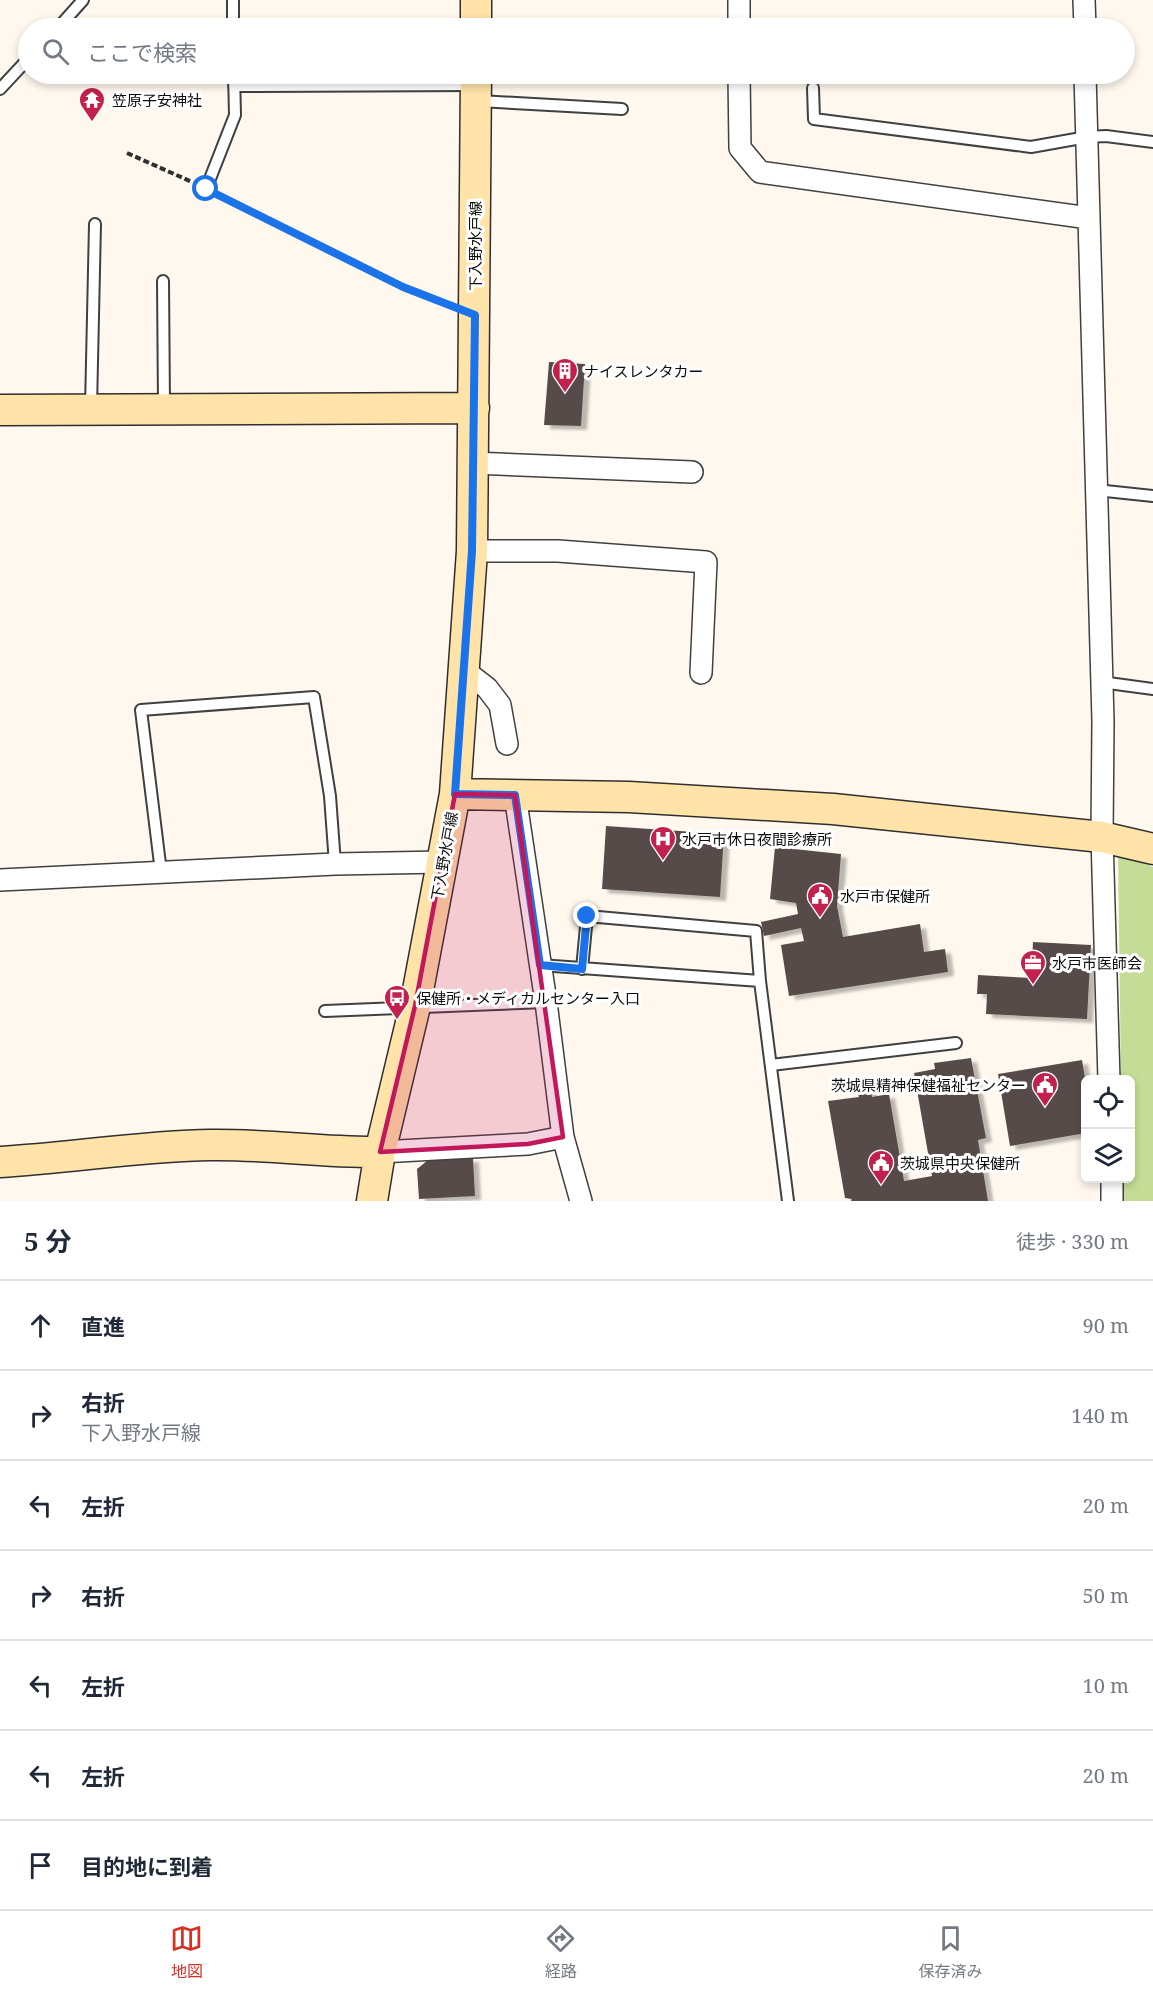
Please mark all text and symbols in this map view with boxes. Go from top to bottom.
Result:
search box [18,18,1135,84]
icon: search [39,35,72,68]
text: ここで検索 [87,37,197,67]
temple icon: 笠原子安神社 [77,85,107,123]
place label: 笠原子安神社 [112,90,202,110]
route start [192,175,218,201]
street label: 下入野水戸線 [465,201,485,291]
building icon: ナイスレンタカー [550,356,580,394]
place label: ナイスレンタカー [584,361,704,381]
street label: 下入野水戸線 [426,810,462,902]
hospital icon: 水戸市休日夜間診療所 [648,824,678,862]
place label: 水戸市休日夜間診療所 [682,829,832,849]
public building icon: 水戸市保健所 [805,881,835,919]
place label: 水戸市保健所 [840,886,930,906]
route end [573,902,599,928]
office icon: 水戸市医師会 [1018,948,1048,986]
place label: 水戸市医師会 [1052,953,1142,973]
bus stop icon: 保健所・メディカルセンター入口 [382,983,412,1021]
place label: 保健所・メディカルセンター入口 [416,988,640,1008]
public building icon: 茨城県精神保健福祉センター [1030,1070,1060,1108]
place label: 茨城県精神保健福祉センター [831,1075,1026,1095]
map controls [1081,1075,1135,1183]
button: locate [1081,1075,1135,1129]
button: layers [1081,1129,1135,1183]
public building icon: 茨城県中央保健所 [866,1148,896,1186]
place label: 茨城県中央保健所 [900,1153,1020,1173]
text: 5 分 [24,1223,71,1259]
text: 徒歩 · 330 m [1016,1228,1129,1255]
icon: ahead [24,1309,57,1342]
text: 直進 [81,1311,125,1341]
text: 90 m [1083,1312,1129,1339]
text: 右折 [81,1387,125,1417]
icon: right [24,1399,57,1432]
text: 140 m [1071,1402,1129,1429]
text: 下入野水戸線 [81,1419,201,1446]
icon: left [24,1489,57,1522]
text: 左折 [81,1491,125,1521]
text: 20 m [1083,1492,1129,1519]
icon: right [24,1579,57,1612]
text: 右折 [81,1581,125,1611]
text: 50 m [1083,1582,1129,1609]
icon: left [24,1669,57,1702]
text: 左折 [81,1671,125,1701]
text: 10 m [1083,1672,1129,1699]
icon: left [24,1759,57,1792]
text: 左折 [81,1761,125,1791]
text: 20 m [1083,1762,1129,1789]
icon: arrive [24,1849,57,1882]
text: 目的地に到着 [81,1851,213,1881]
tab: 地図 [170,1922,203,1982]
tab: 経路 [544,1922,577,1982]
tab: 保存済み [918,1922,982,1982]

